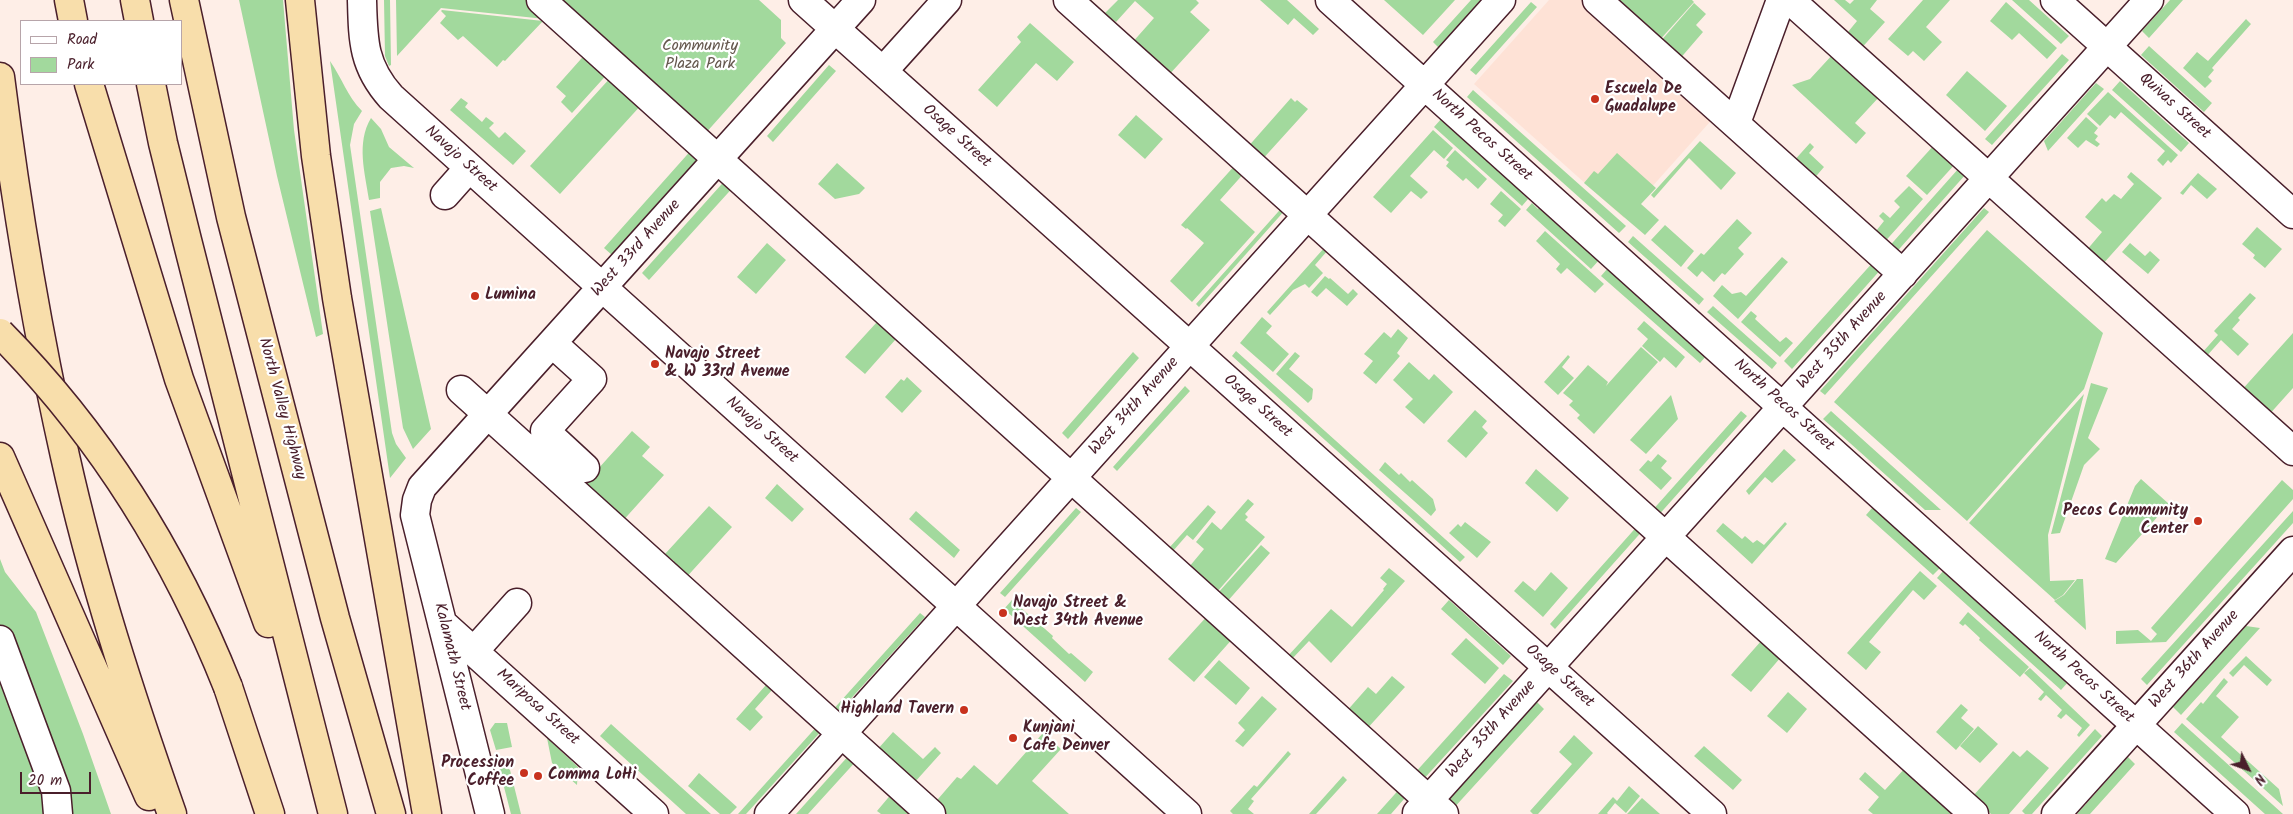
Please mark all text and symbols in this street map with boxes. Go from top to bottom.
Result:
legend [20,20,182,85]
text: Road [67,28,97,52]
park label: Community Plaza Park [662,37,738,75]
text: Park [67,53,94,77]
street label: Quivas Street [2134,70,2214,144]
place label: Escuela De Guadalupe [1605,80,1682,118]
street label: North Pecos Street [1427,86,1535,186]
marker: Escuela De Guadalupe [1589,93,1601,105]
street label: Osage Street [918,101,994,173]
street label: Navajo Street [420,122,500,198]
street label: West 33rd Avenue [588,196,686,302]
place label: Lumina [485,286,536,306]
street label: West 35th Avenue [1794,288,1892,394]
marker: Lumina [469,290,481,302]
street label: North Valley Highway [253,336,309,482]
place label: Navajo Street & W 33rd Avenue [665,345,790,383]
street label: West 34th Avenue [1086,354,1184,460]
street label: North Pecos Street [1729,356,1837,456]
marker: Navajo Street & W 33rd Avenue [649,358,661,370]
street label: Osage Street [1219,371,1295,443]
street label: Navajo Street [721,393,801,469]
place label: Pecos Community Center [2063,502,2188,540]
marker: Pecos Community Center [2192,515,2204,527]
place label: Navajo Street & West 34th Avenue [1013,594,1143,632]
street label: Kalamath Street [428,601,474,713]
marker: Navajo Street & West 34th Avenue [997,607,1009,619]
street label: West 36th Avenue [2146,607,2244,713]
street label: North Pecos Street [2029,628,2137,728]
street label: Osage Street [1521,641,1597,713]
street label: Mariposa Street [491,666,583,750]
street label: West 35th Avenue [1443,677,1541,783]
place label: Highland Tavern [841,700,954,720]
marker: Highland Tavern [958,704,970,716]
place label: Kunjani Cafe Denver [1023,719,1110,757]
marker: Kunjani Cafe Denver [1007,732,1019,744]
north arrow [2223,744,2273,794]
place label: Procession Coffee [441,754,514,792]
scale bar [22,762,94,794]
place label: Comma LoHi [548,766,636,786]
marker: Procession Coffee [518,767,530,779]
text: N [2248,768,2270,790]
text: 20 m [28,769,62,793]
marker: Comma LoHi [532,770,544,782]

